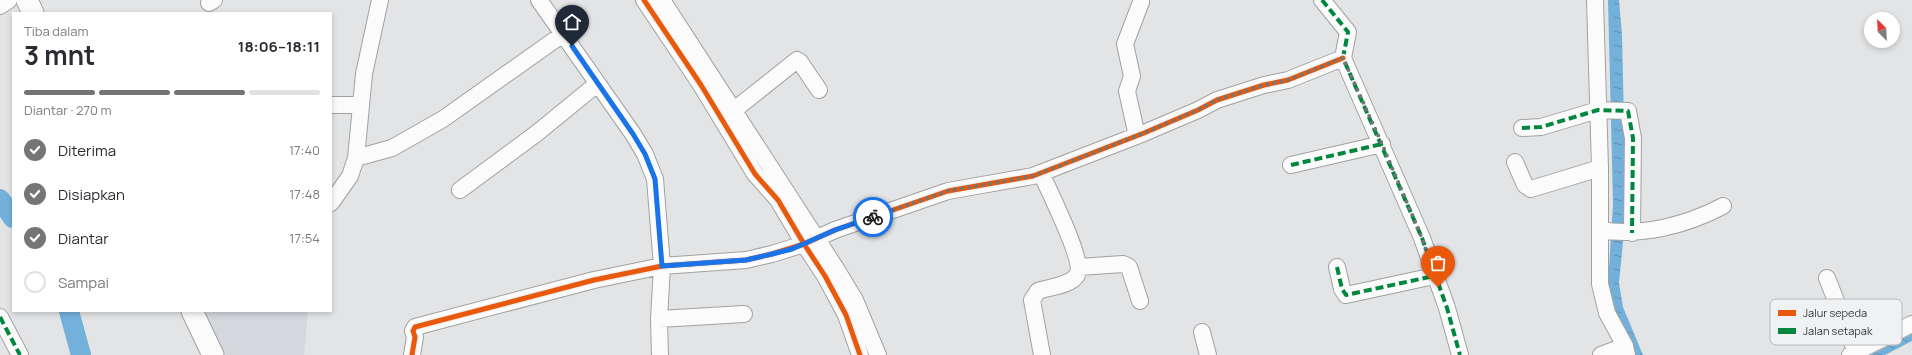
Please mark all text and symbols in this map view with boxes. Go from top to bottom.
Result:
pin [555,5,589,46]
icon: home [561,11,583,33]
north arrow [1864,12,1900,48]
map controls [1864,12,1900,48]
text: Tiba dalam [24,22,89,40]
text: 18:06–18:11 [238,36,320,57]
text: 3 mnt [24,37,95,73]
text: Diantar · 270 m [24,101,111,119]
icon: check [24,139,46,161]
text: Diterima [58,140,116,161]
text: 17:40 [289,141,320,159]
icon: check [24,183,46,205]
text: Disiapkan [58,184,125,205]
text: 17:48 [289,185,320,203]
courier [853,197,893,237]
icon: bike [862,206,884,228]
icon: check [24,227,46,249]
text: Diantar [58,228,109,249]
text: 17:54 [289,229,320,247]
pin [1421,246,1455,287]
icon: bag [1427,252,1449,274]
text: Sampai [58,272,109,293]
legend [1770,299,1902,345]
text: Jalur sepeda [1803,305,1867,320]
text: Jalan setapak [1803,323,1873,338]

